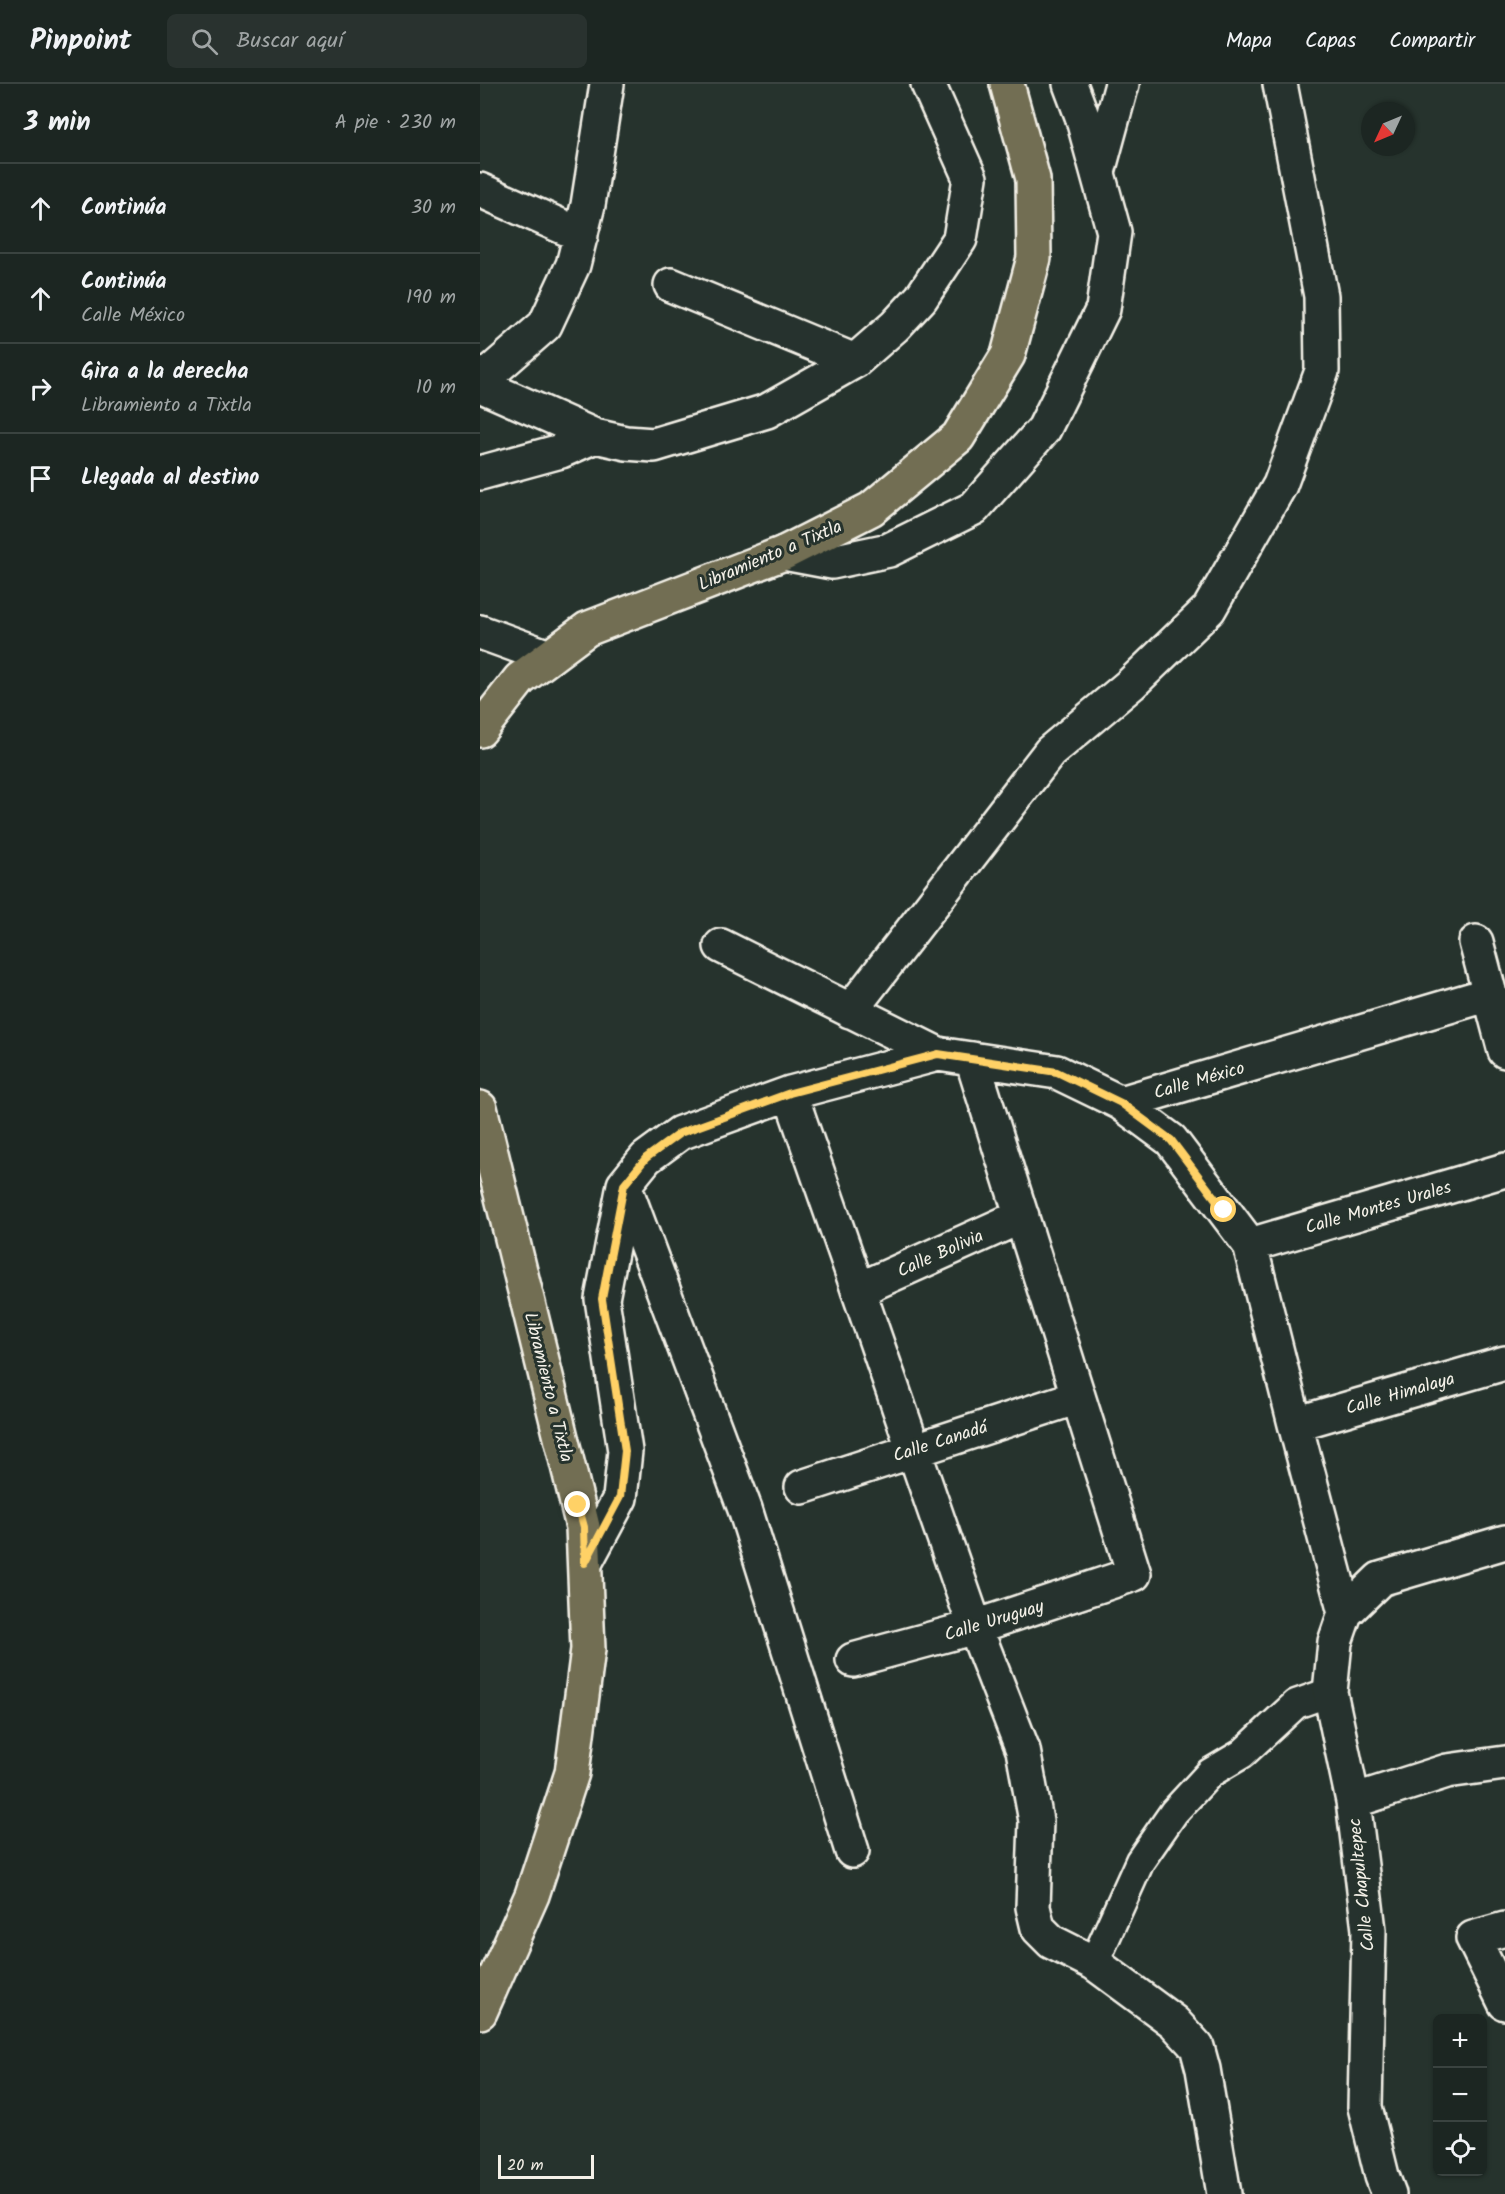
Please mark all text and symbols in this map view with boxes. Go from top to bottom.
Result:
search box [167,14,587,68]
text: Pinpoint [30,19,131,64]
text: Buscar aquí [236,24,343,59]
icon: search [188,25,221,58]
text: Mapa [1226,25,1272,58]
text: Capas [1305,25,1356,58]
text: Compartir [1389,25,1475,58]
text: 3 min [24,102,91,144]
north arrow [1361,102,1415,156]
text: A pie · 230 m [335,107,456,139]
text: Continúa [81,191,166,226]
icon: ahead [24,192,57,225]
text: 30 m [411,192,456,224]
text: Continúa [81,265,166,300]
icon: ahead [24,282,57,315]
text: 190 m [406,282,456,314]
text: Calle México [81,300,185,332]
text: Gira a la derecha [81,355,248,390]
icon: right [24,372,57,405]
text: 10 m [416,372,456,404]
text: Libramiento a Tixtla [81,390,252,422]
text: Llegada al destino [81,461,259,496]
icon: arrive [24,462,57,495]
street label: Libramiento a Tixtla [694,513,847,600]
street label: Calle México [1150,1055,1248,1108]
street label: Calle Montes Urales [1302,1174,1455,1243]
route start [1210,1196,1236,1222]
street label: Calle Bolivia [893,1222,989,1286]
street label: Libramiento a Tixtla [515,1309,580,1465]
street label: Calle Himalaya [1342,1365,1458,1424]
street label: Calle Canadá [889,1413,993,1471]
route end [564,1491,590,1517]
street label: Calle Uruguay [941,1592,1048,1650]
street label: Calle Chapultepec [1341,1817,1384,1953]
map controls [1433,2014,1487,2176]
button: + [1433,2014,1487,2068]
button: − [1433,2068,1487,2122]
button: locate [1433,2122,1487,2176]
scale bar [498,2152,594,2180]
text: 20 m [507,2153,543,2178]

